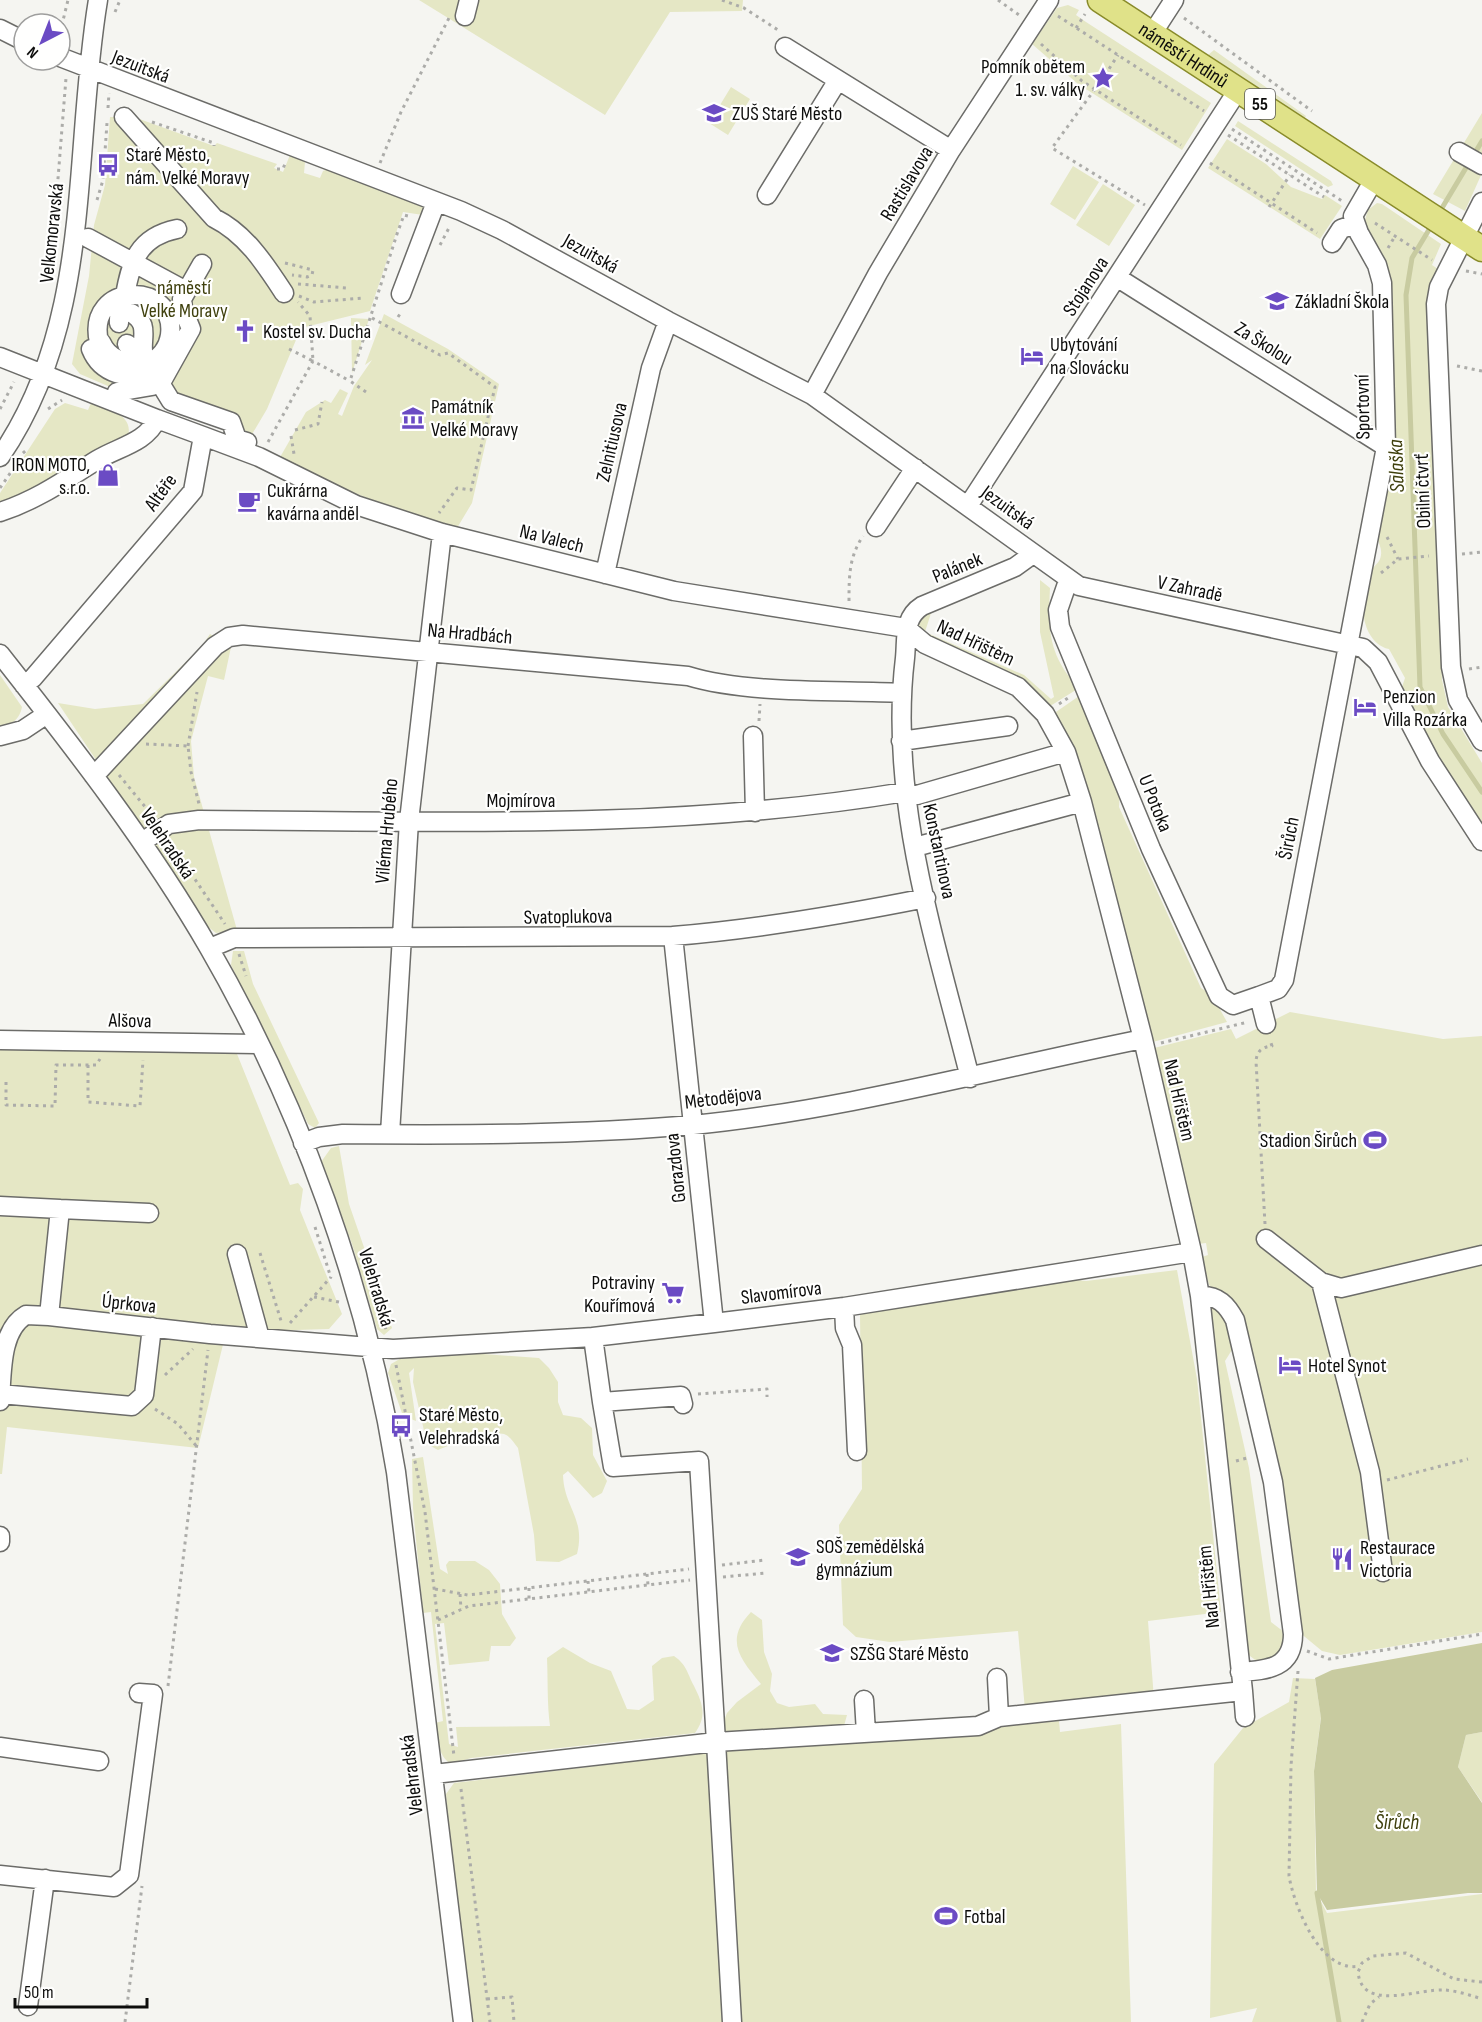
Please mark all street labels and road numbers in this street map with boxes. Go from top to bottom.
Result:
street label: náměstí Hrdinů [1134,18,1232,93]
street label: Jezuitská [107,45,173,89]
road number: 55 [1245,89,1275,119]
street label: Rastislavova [875,142,939,225]
street label: Velkomoravská [35,182,69,284]
street label: Jezuitská [558,228,623,279]
street label: Stojanova [1058,252,1114,321]
street label: Za Školou [1230,317,1297,371]
street label: Sportovní [1350,374,1376,440]
street label: Zelnitiusova [591,400,633,484]
street label: Obilní čtvrť [1410,453,1436,529]
street label: Altéře [139,469,182,517]
street label: Jezuitská [975,480,1039,535]
street label: Na Valech [517,519,586,559]
street label: Palánek [929,547,986,589]
street label: V Zahradě [1155,570,1225,608]
street label: Nad Hřištěm [933,614,1018,671]
street label: Na Hradbách [426,618,513,650]
street label: U Potoka [1133,771,1177,835]
street label: Viléma Hrubého [370,777,404,885]
street label: Mojmírova [486,789,556,813]
street label: Konstantinova [917,801,961,901]
street label: Velehradská [135,803,200,884]
street label: Širůch [1273,815,1305,862]
street label: Svatoplukova [523,904,613,930]
street label: Alšova [107,1009,152,1033]
street label: Nad Hřištěm [1158,1057,1200,1143]
street label: Metodějova [683,1081,763,1115]
street label: Gorazdova [660,1132,692,1204]
street label: Velehradská [353,1245,399,1329]
street label: Slavomírova [739,1276,823,1310]
street label: Úprkova [101,1289,157,1319]
street label: Nad Hřištěm [1193,1544,1225,1629]
street label: Velehradská [395,1733,429,1816]

